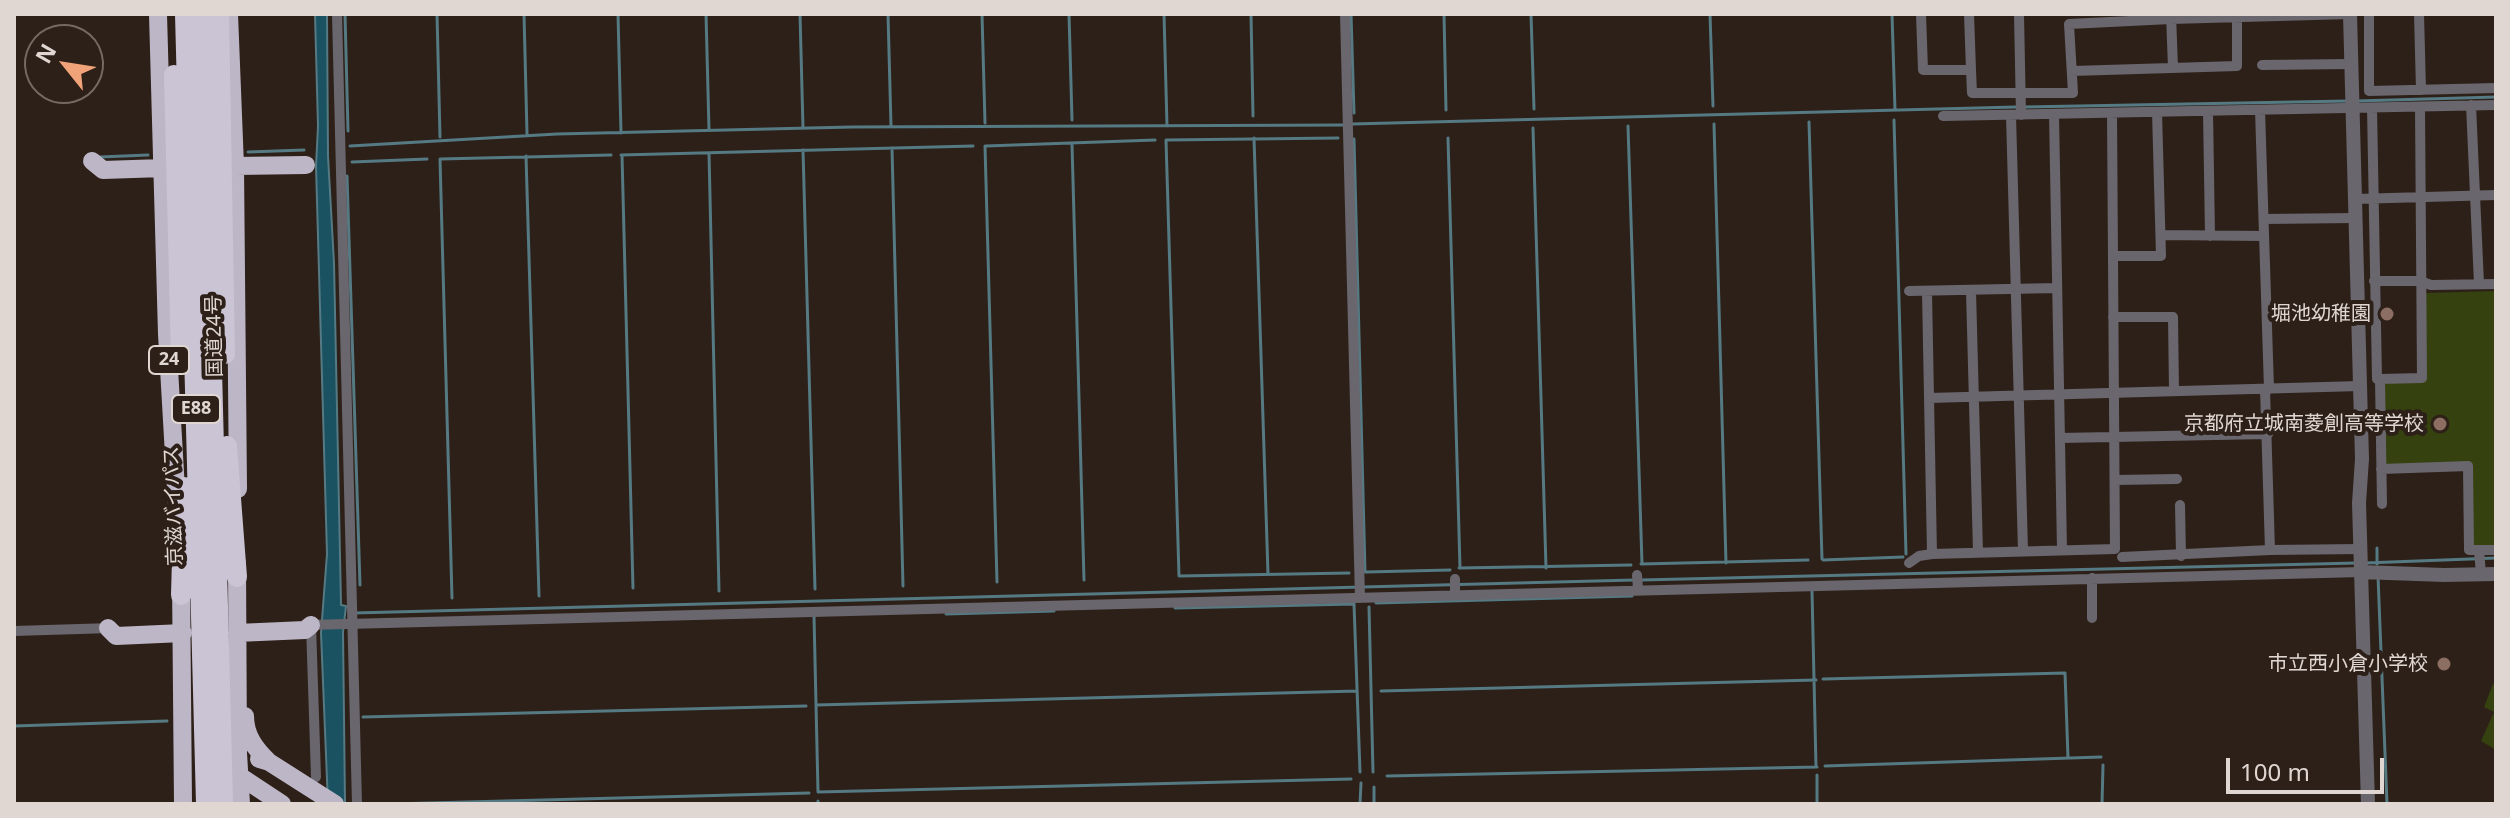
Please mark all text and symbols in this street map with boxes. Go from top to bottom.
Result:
north arrow [24,24,104,104]
text: N [27,38,62,68]
street label: 国道24号 [202,294,228,378]
place label: 堀池幼稚園 [2271,302,2371,326]
marker: 堀池幼稚園 [2378,305,2396,323]
road number: 24 [149,346,189,374]
road number: E88 [172,395,220,423]
place label: 京都府立城南菱創高等学校 [2184,412,2424,436]
marker: 京都府立城南菱創高等学校 [2431,415,2449,433]
street label: 京滋バイパス [160,446,188,566]
place label: 市立西小倉小学校 [2268,652,2428,676]
marker: 市立西小倉小学校 [2435,655,2453,673]
scale bar [2230,742,2388,792]
text: 100 m [2240,755,2310,788]

